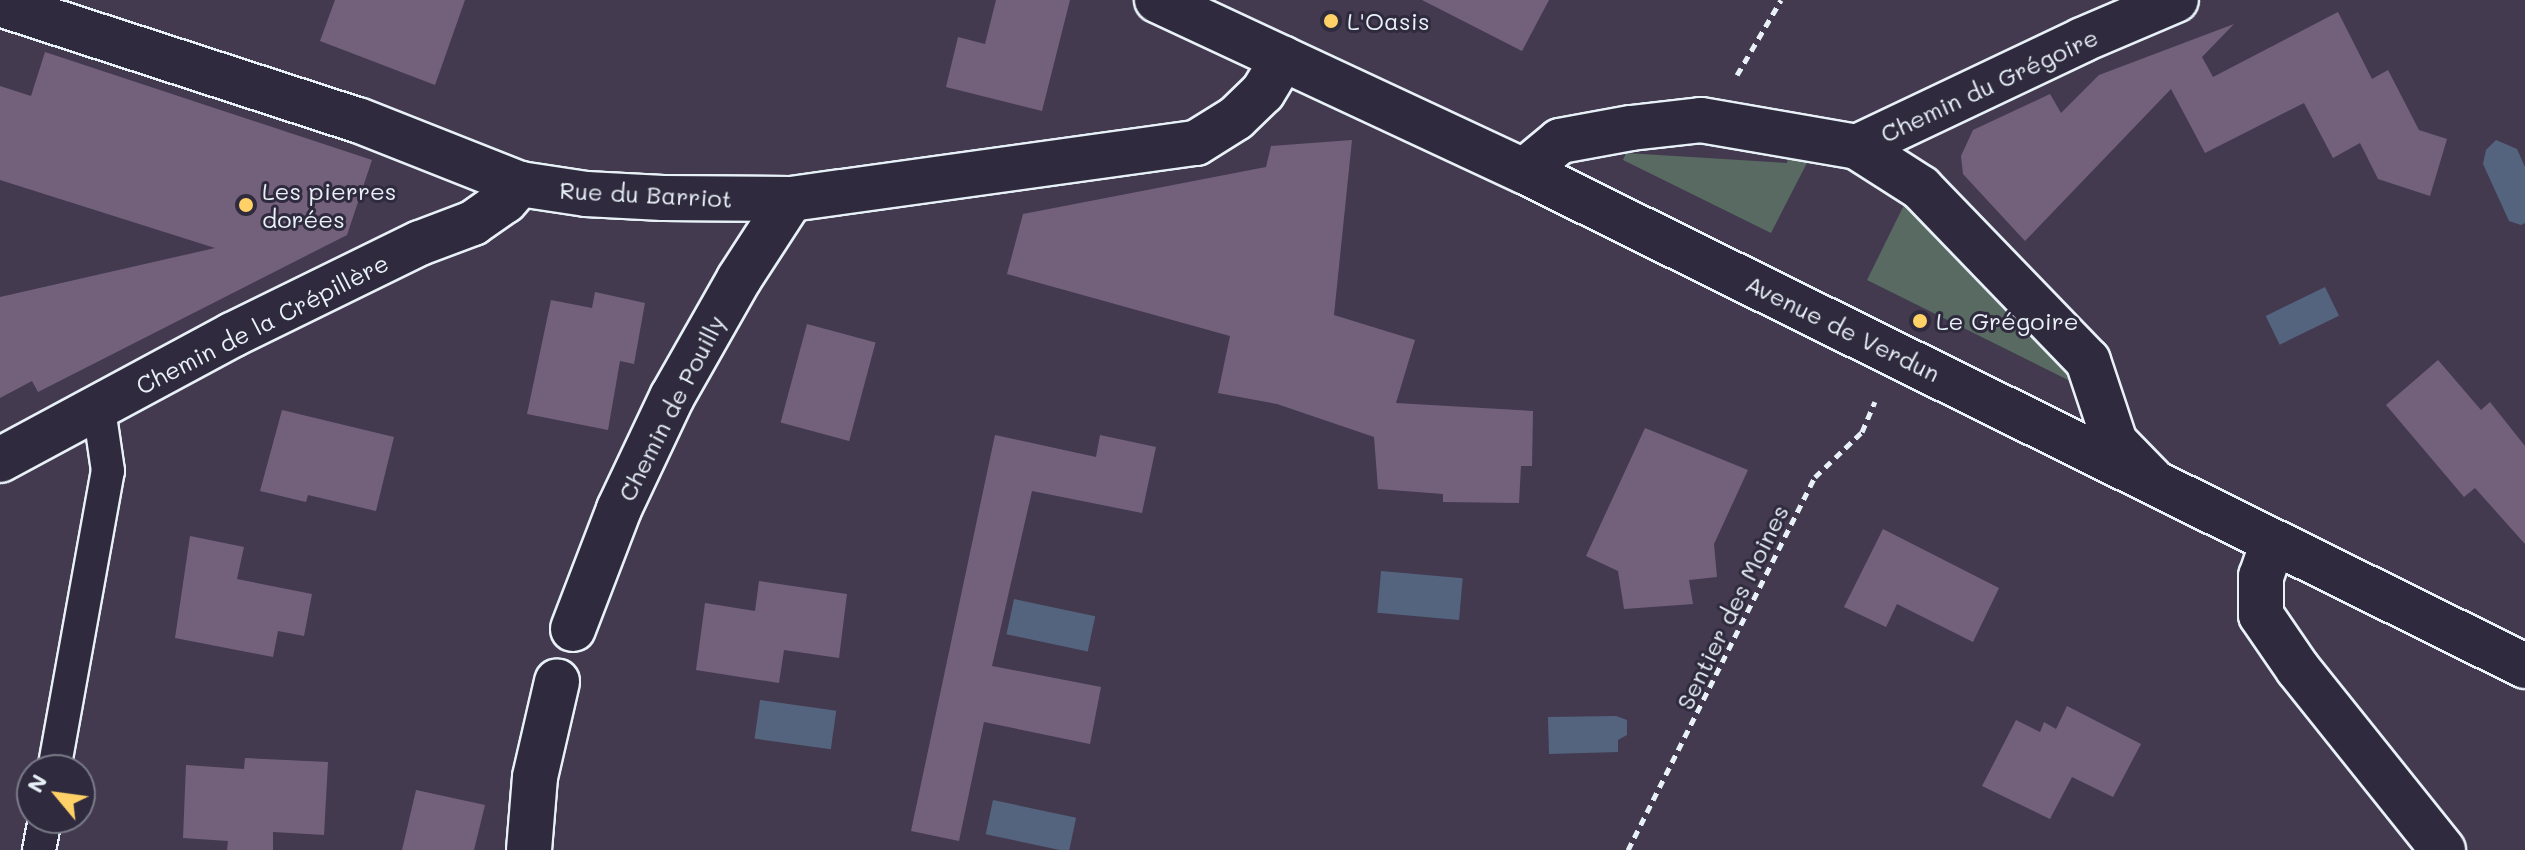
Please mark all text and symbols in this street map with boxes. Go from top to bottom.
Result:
place label: L'Oasis [1347,7,1430,35]
marker: L'Oasis [1322,12,1340,30]
street label: Chemin du Grégoire [1876,22,2102,148]
street label: Rue du Barriot [559,175,733,213]
place label: Les pierres dorées [262,177,396,233]
marker: Les pierres dorées [237,196,255,214]
street label: Chemin de la Crépillère [131,248,393,400]
street label: Avenue de Verdun [1741,268,1945,388]
place label: Le Grégoire [1936,307,2079,335]
street label: Chemin de Pouilly [612,310,730,506]
marker: Le Grégoire [1911,312,1929,330]
street label: Sentier des Moines [1670,500,1794,714]
north arrow [16,754,96,834]
text: N [20,769,53,797]

